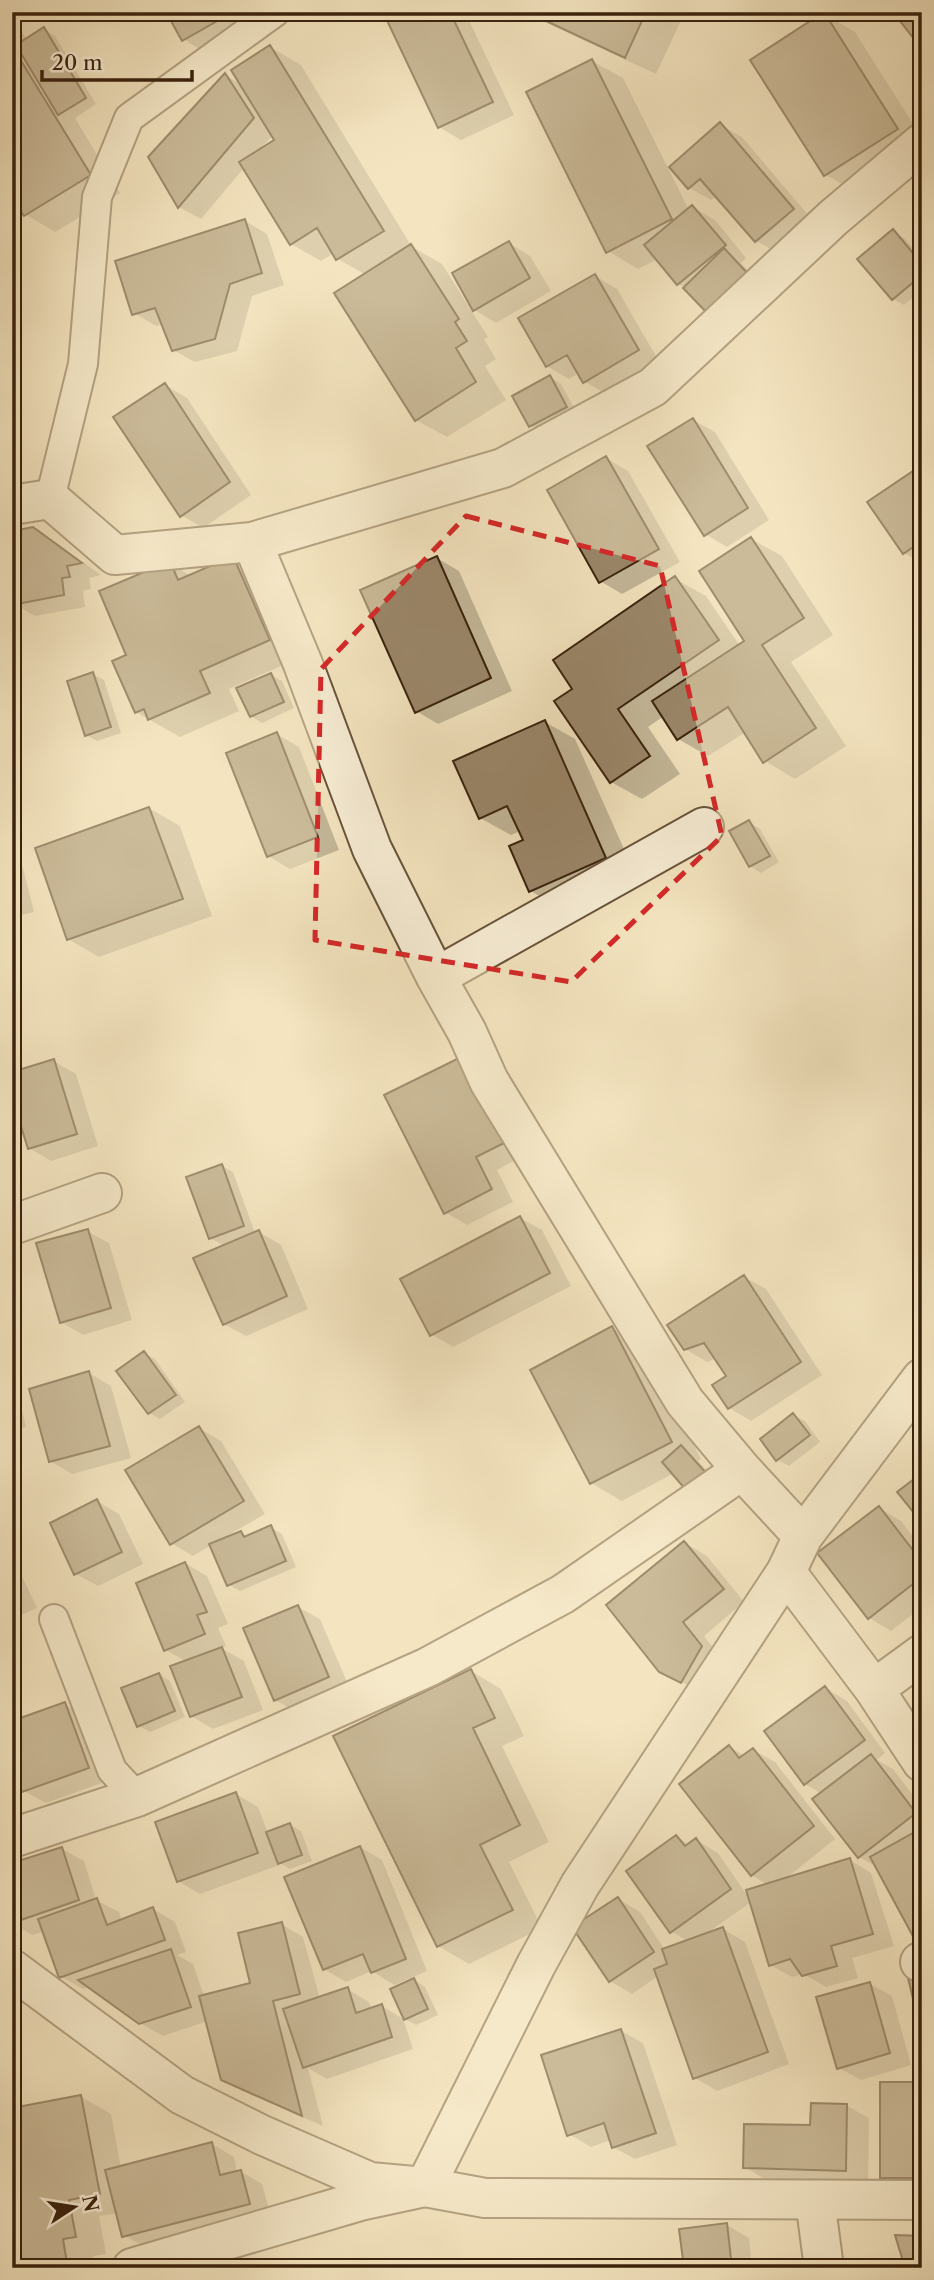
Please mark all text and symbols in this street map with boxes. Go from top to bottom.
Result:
scale bar [42,38,192,82]
text: 20 m [52,50,103,75]
north arrow [38,2172,108,2242]
text: N [77,2193,103,2214]

